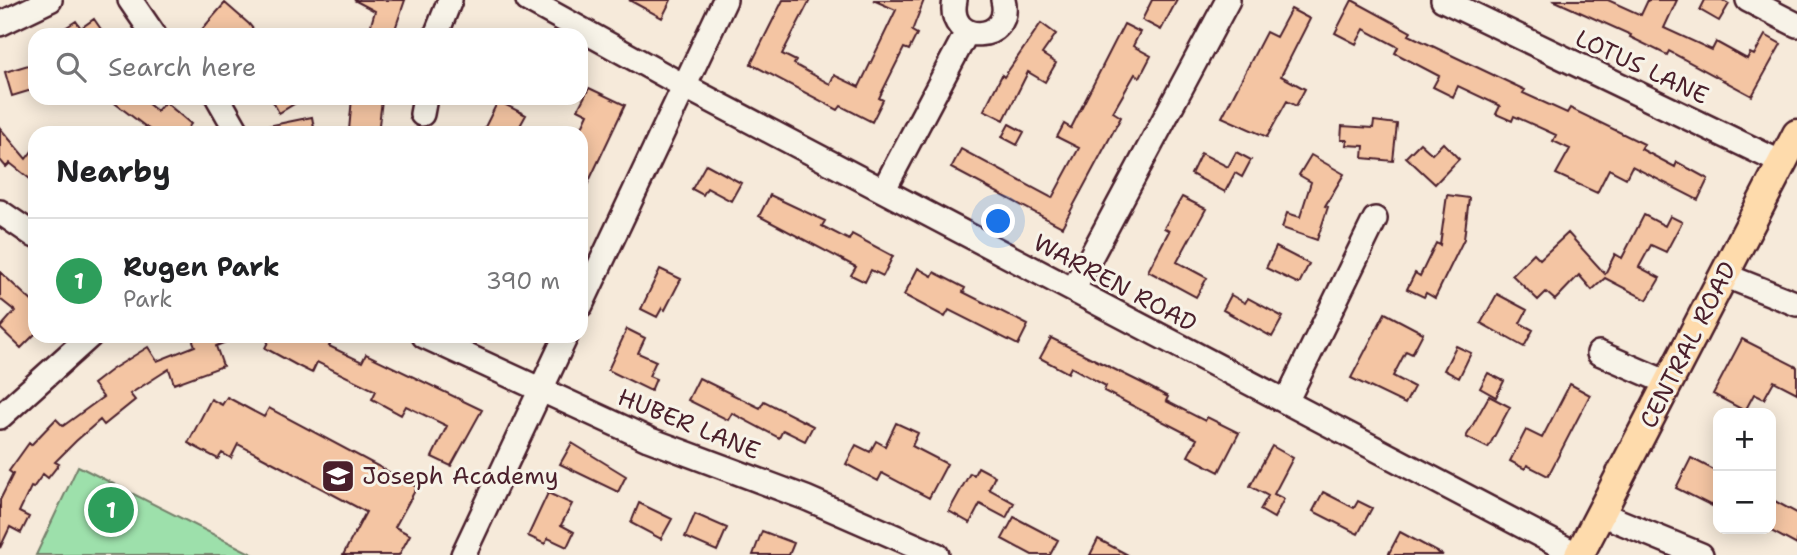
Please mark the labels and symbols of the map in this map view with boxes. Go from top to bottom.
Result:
street label: LOTUS LANE [1570,22,1714,112]
your location [981,204,1015,238]
street label: WARREN ROAD [1028,226,1202,340]
street label: CENTRAL ROAD [1632,256,1744,434]
street label: HUBER LANE [613,381,765,467]
school or university icon: Joseph Academy [319,457,357,495]
place label: Joseph Academy [362,460,559,492]
pin: 1 [88,484,134,536]

